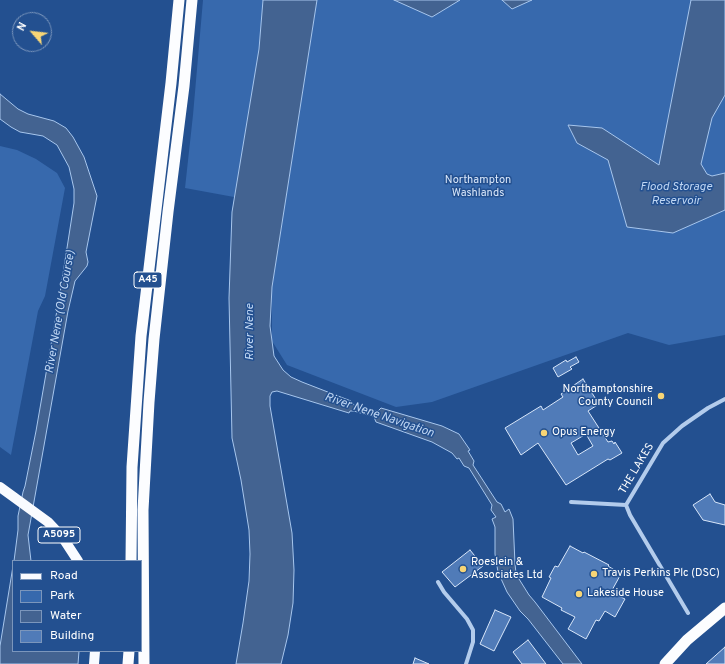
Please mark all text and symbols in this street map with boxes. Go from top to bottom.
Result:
north arrow [12,12,52,52]
text: N [14,20,30,34]
park label: Northampton Washlands [445,174,511,200]
water label: Flood Storage Reservoir [640,181,712,209]
water label: River Nene (Old Course) [43,249,79,375]
road number: A45 [134,272,162,288]
water label: River Nene [244,303,258,361]
place label: Northamptonshire County Council [563,383,653,409]
water label: River Nene Navigation [322,391,436,441]
marker: Northamptonshire County Council [656,391,666,401]
place label: Opus Energy [552,426,615,440]
marker: Opus Energy [539,428,549,438]
street label: THE LAKES [617,441,657,497]
road number: A5095 [38,527,80,543]
place label: Roeslein & Associates Ltd [471,556,543,582]
legend [12,560,142,652]
marker: Roeslein & Associates Ltd [458,564,468,574]
place label: Travis Perkins Plc (DSC) [602,567,720,581]
text: Road [50,568,78,584]
marker: Travis Perkins Plc (DSC) [589,569,599,579]
place label: Lakeside House [587,587,664,601]
text: Park [50,588,75,604]
marker: Lakeside House [574,589,584,599]
text: Water [50,608,82,624]
text: Building [50,628,94,644]

